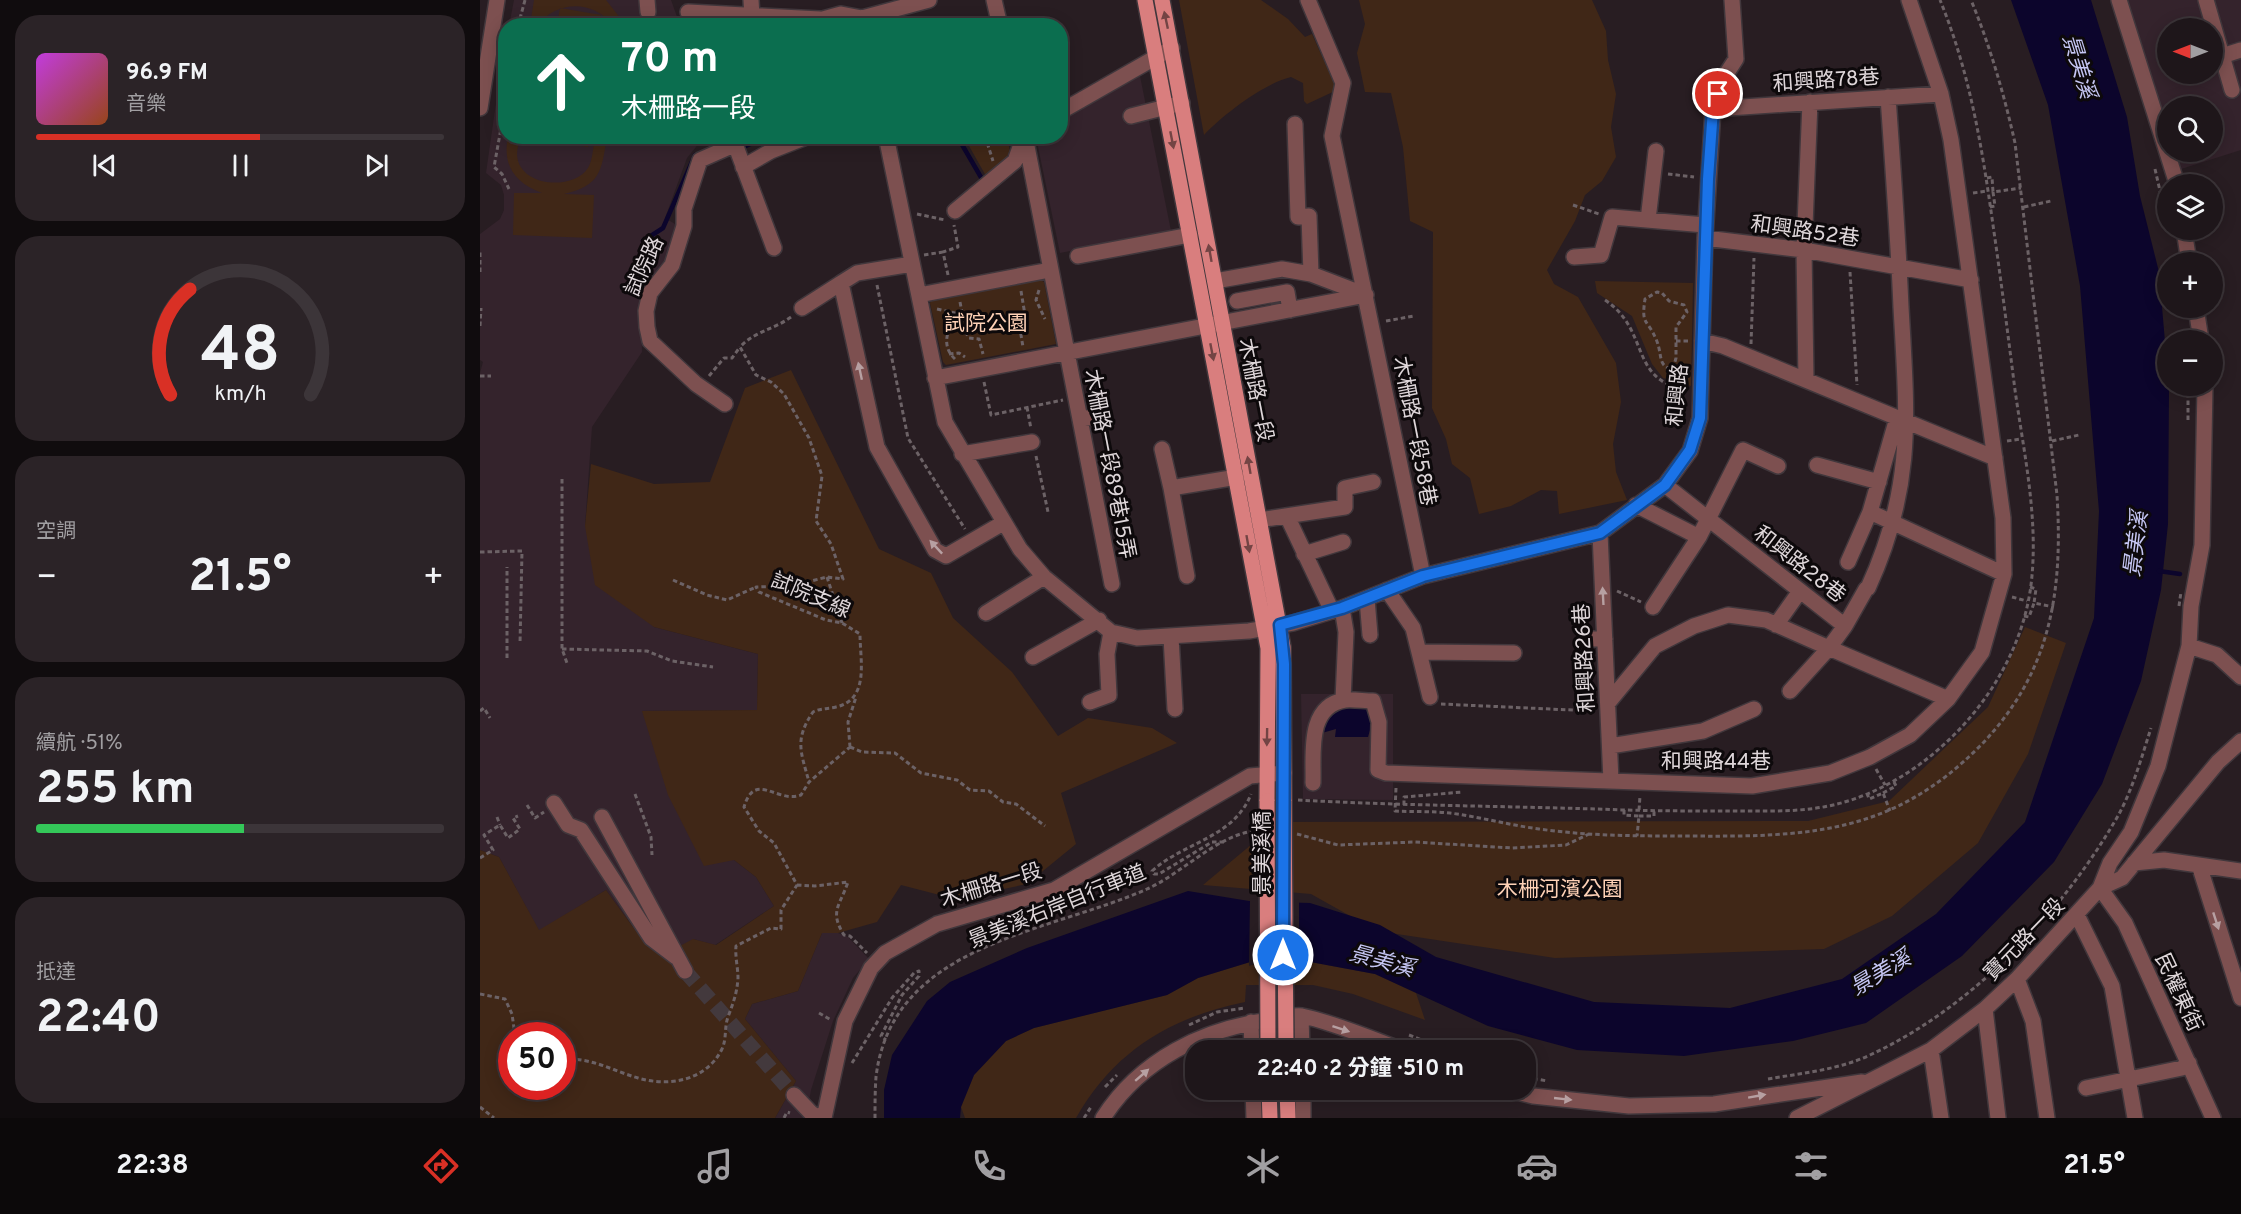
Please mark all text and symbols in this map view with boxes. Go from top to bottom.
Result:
one-way arrow [1161,10,1170,29]
north arrow [2157,18,2223,84]
map controls [2157,18,2223,396]
water label: 景美溪 [2055,31,2101,105]
text: 70 m [621,34,719,87]
icon: ahead [522,42,600,120]
text: 96.9 FM [126,60,208,87]
street label: 和興路78巷 [1772,64,1881,99]
pin [1692,68,1743,119]
icon: arrive [1701,77,1734,110]
text: 音樂 [126,92,166,118]
text: 木柵路一段 [621,93,756,127]
button: search [2157,96,2223,162]
one-way arrow [1168,131,1177,150]
icon: previous [88,149,121,182]
icon: pause [224,149,257,182]
icon: next [360,149,393,182]
button: layers [2157,174,2223,240]
street label: 和興路52巷 [1749,211,1861,253]
street label: 試院路 [620,232,671,301]
one-way arrow [1205,243,1214,262]
button: + [2157,252,2223,318]
park label: 試院公園 [944,311,1028,338]
text: 48 [200,315,280,394]
button: − [2157,330,2223,396]
street label: 木柵路一段 [1231,336,1278,444]
one-way arrow [1208,343,1217,362]
street label: 木柵路一段58巷 [1386,354,1441,508]
one-way arrow [855,361,864,380]
street label: 和興路 [1662,362,1695,428]
street label: 木柵路一段89巷15弄 [1077,367,1140,562]
text: km/h [214,382,266,409]
one-way arrow [1244,456,1253,475]
water label: 景美溪 [2120,507,2155,579]
text: 空調 [36,519,76,545]
street label: 和興路28巷 [1748,521,1851,610]
one-way arrow [1244,534,1253,553]
one-way arrow [929,540,943,554]
text: 21.5° [189,550,291,607]
text: − [36,558,57,600]
text: + [423,558,444,600]
street label: 試院支線 [766,568,854,625]
one-way arrow [1598,587,1607,606]
street label: 和興路26巷 [1569,603,1602,713]
one-way arrow [1263,727,1272,746]
text: 續航 · 51% [36,731,123,757]
street label: 和興路44巷 [1661,749,1771,776]
text: 255 km [36,762,194,819]
street label: 景美溪橋 [1250,811,1277,895]
street label: 木柵路一段 [937,858,1046,915]
street label: 景美溪右岸自行車道 [965,859,1150,955]
park label: 木柵河濱公園 [1497,877,1623,904]
street label: 寶元路一段 [1979,893,2071,987]
one-way arrow [2212,912,2221,930]
position arrow [1251,923,1315,987]
water label: 景美溪 [1346,941,1420,985]
water label: 景美溪 [1846,944,1919,1003]
street label: 民權東街 [2148,949,2208,1036]
text: 抵達 [36,960,76,986]
text: 22:40 [36,991,160,1048]
speed limit sign: 50 [498,1022,576,1100]
one-way arrow [1332,1025,1350,1035]
text: 22:40 · 2 分鐘 · 510 m [1257,1056,1464,1083]
one-way arrow [1134,1069,1149,1082]
one-way arrow [1747,1092,1766,1101]
one-way arrow [1553,1094,1572,1104]
icon: directions [420,1145,462,1187]
icon: music [694,1145,736,1187]
icon: phone [968,1145,1010,1187]
icon: climate [1242,1145,1284,1187]
icon: car [1516,1145,1558,1187]
icon: filters [1790,1145,1832,1187]
text: 22:38 [116,1149,189,1183]
text: 21.5° [2063,1149,2125,1183]

